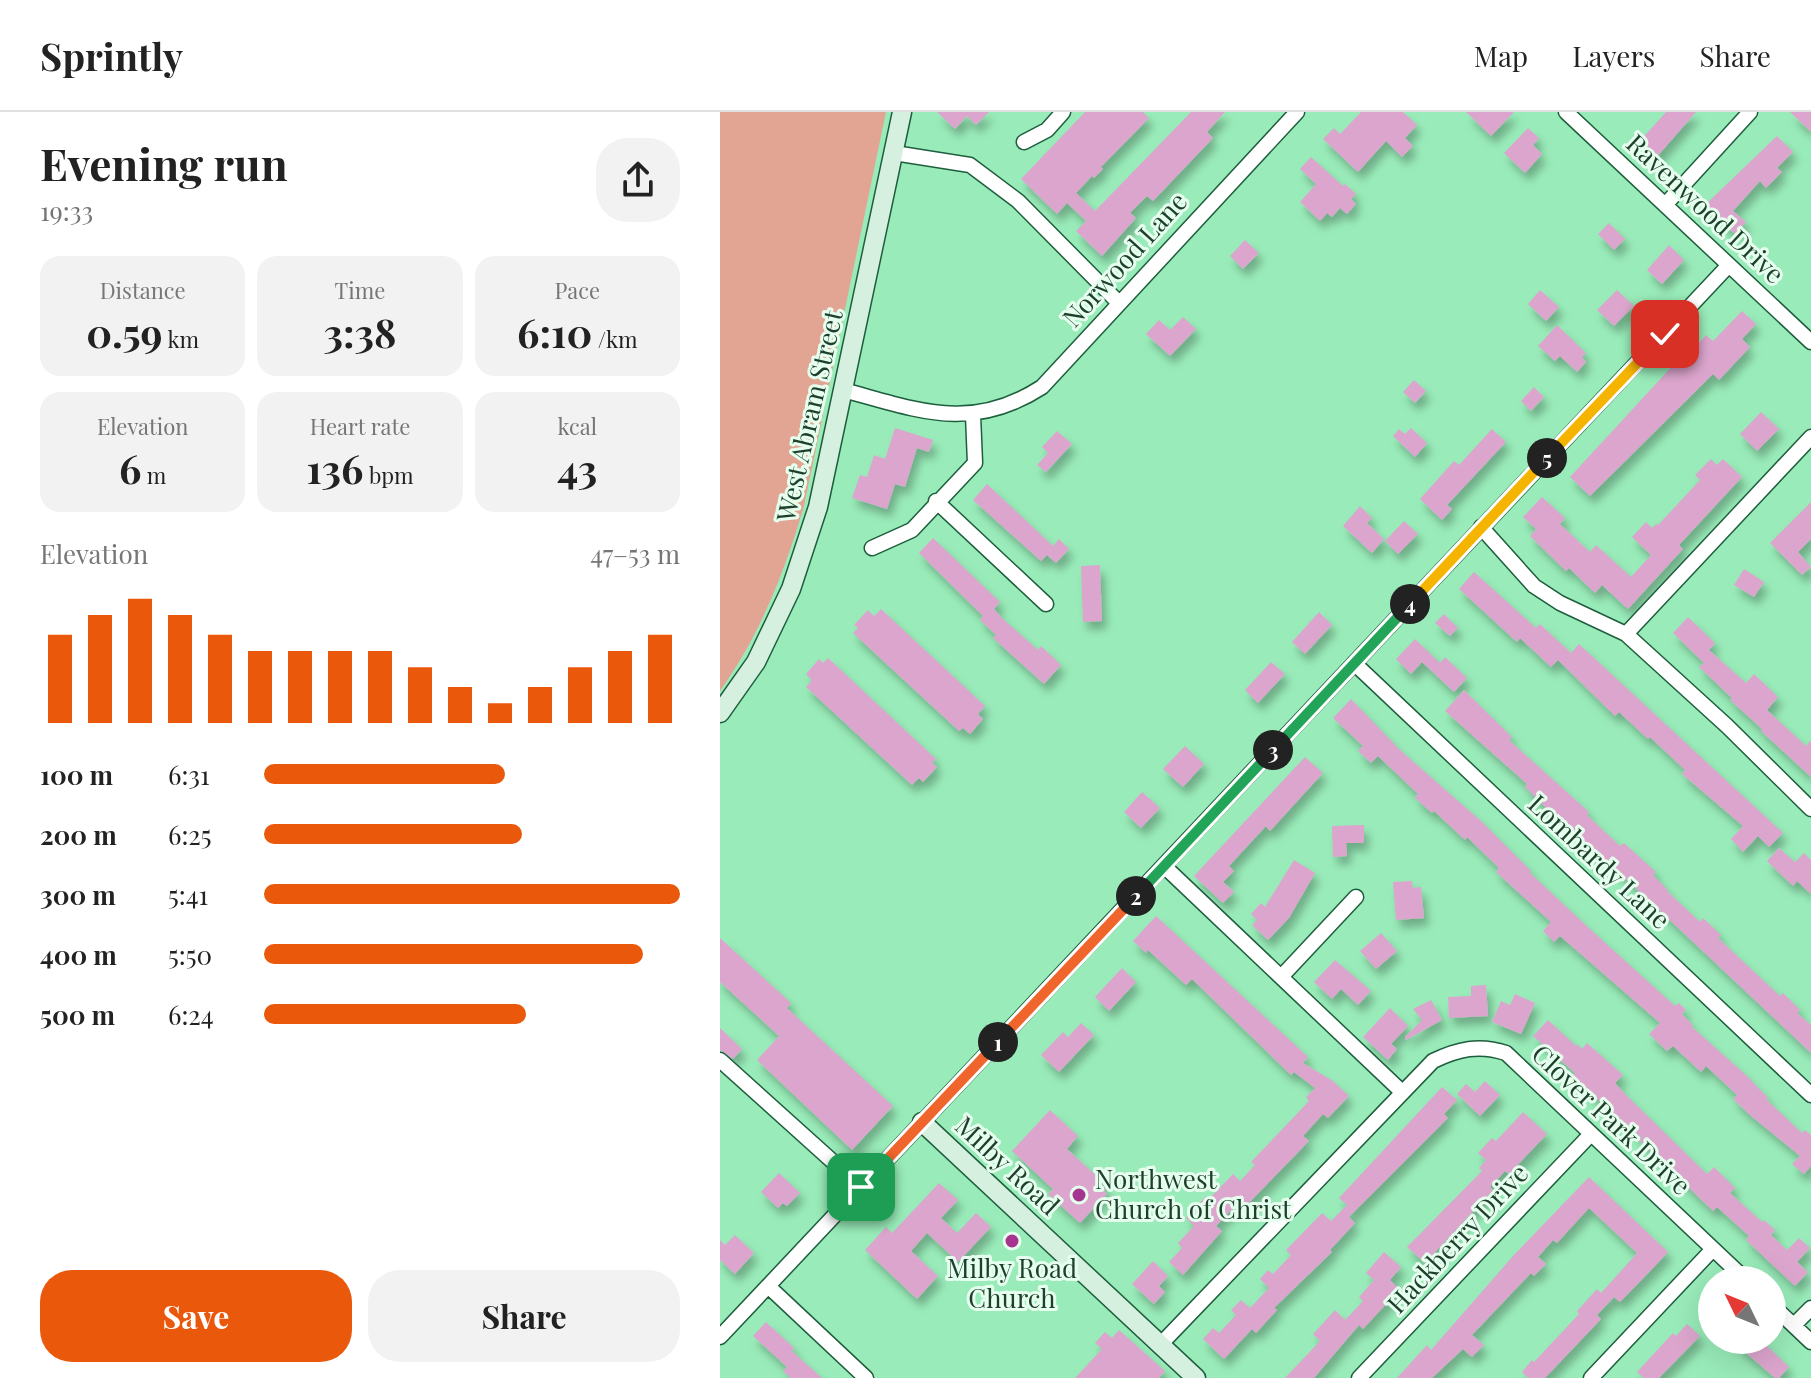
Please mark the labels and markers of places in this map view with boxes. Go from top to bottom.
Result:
pin [1631,300,1699,368]
pin: 5 [1527,438,1567,478]
pin: 4 [1390,584,1430,624]
pin: 3 [1253,730,1293,770]
pin: 2 [1116,876,1156,916]
pin: 1 [978,1022,1018,1062]
pin [827,1153,895,1221]
place label: Northwest Church of Christ [1095,1161,1292,1226]
marker: Northwest Church of Christ [1070,1186,1088,1204]
marker: Milby Road Church [1003,1232,1021,1250]
place label: Milby Road Church [947,1250,1077,1315]

